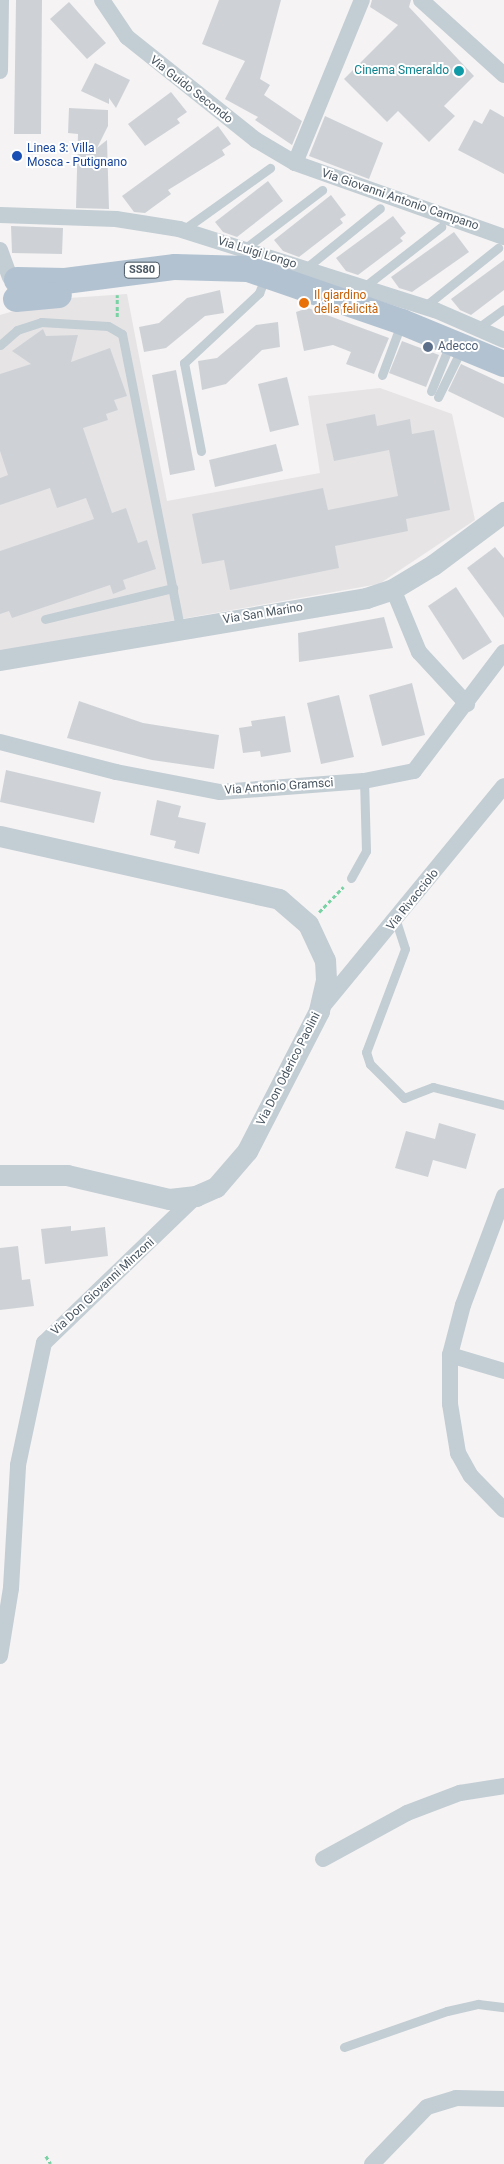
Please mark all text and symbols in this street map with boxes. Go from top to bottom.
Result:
street label: Via Guido Secondo [147,53,235,127]
place label: Cinema Smeraldo [354,64,449,78]
marker: Cinema Smeraldo [453,65,465,77]
place label: Linea 3: Villa Mosca - Putignano [27,142,127,170]
marker: Linea 3: Villa Mosca - Putignano [11,150,23,162]
street label: Via Giovanni Antonio Campano [319,166,481,234]
street label: Via Luigi Longo [216,234,298,272]
road number: SS80 [123,262,161,278]
place label: Il giardino della felicità [314,289,378,317]
marker: Il giardino della felicità [298,297,310,309]
place label: Adecco [438,340,478,354]
marker: Adecco [422,341,434,353]
street label: Via San Marino [222,601,304,627]
street label: Via Antonio Gramsci [224,776,334,798]
street label: Via Rivacciolo [384,866,442,934]
street label: Via Don Oderico Paolini [254,1010,324,1128]
street label: Via Don Giovanni Minzoni [48,1235,158,1339]

